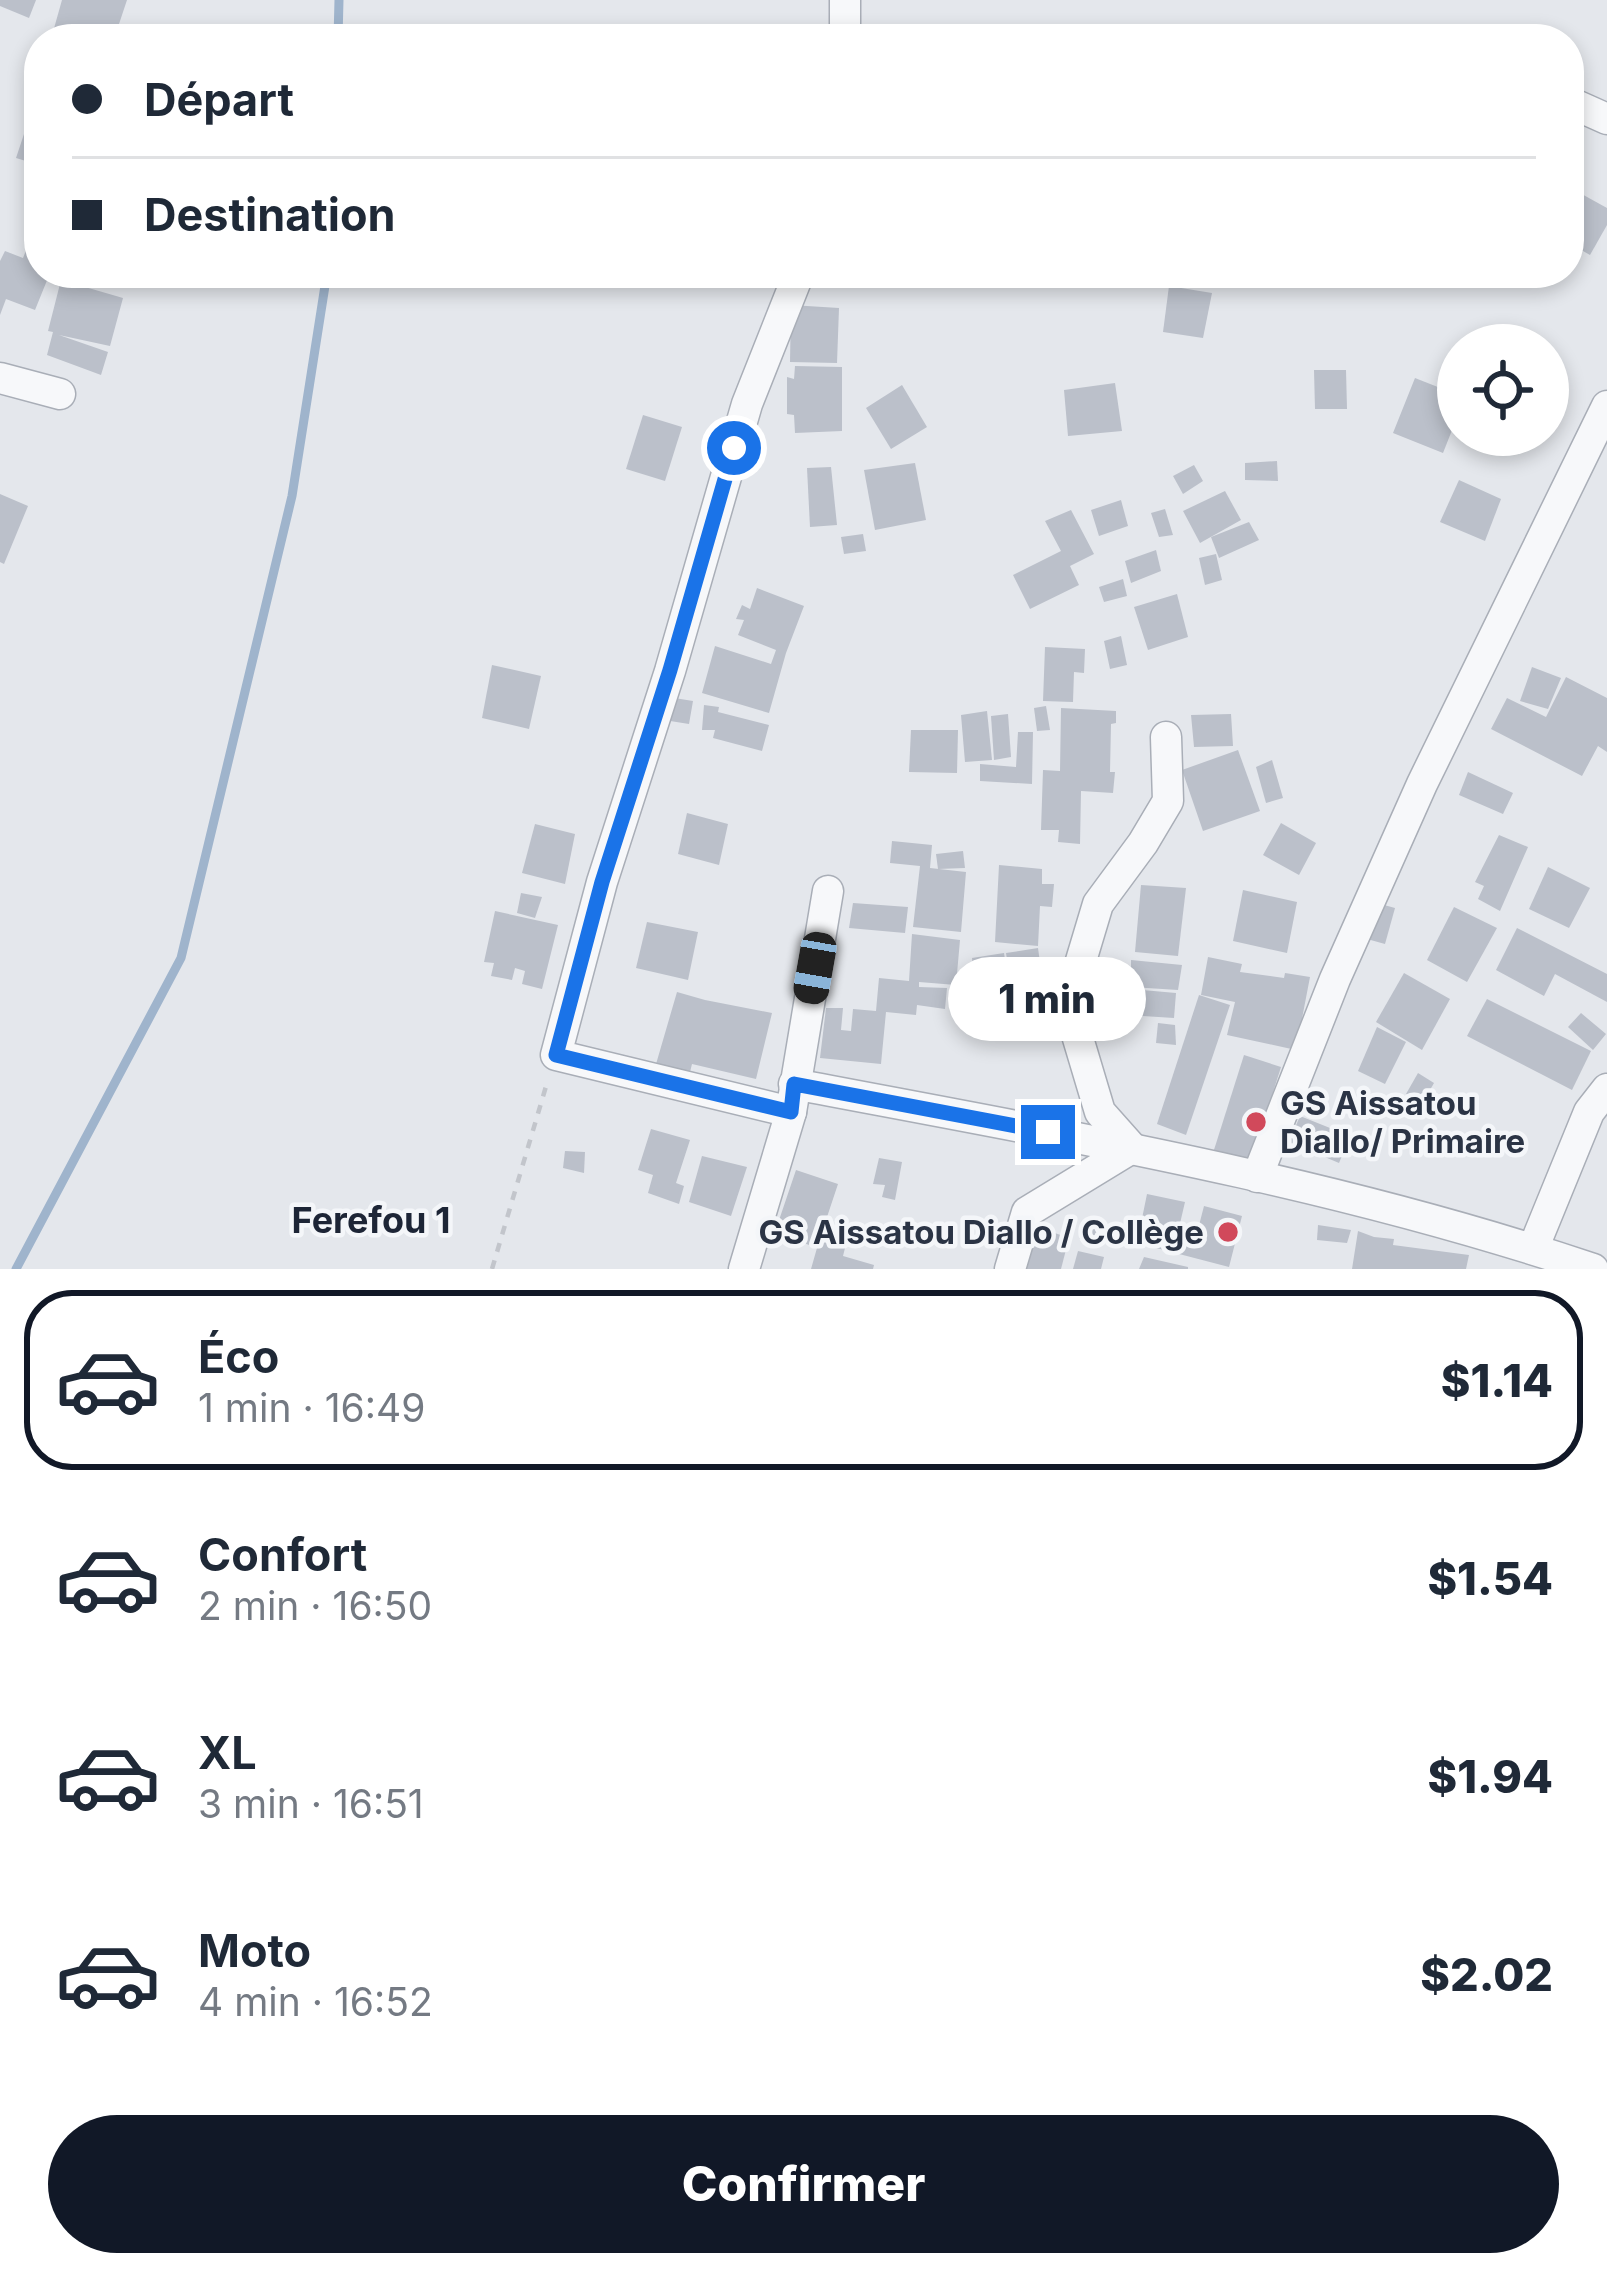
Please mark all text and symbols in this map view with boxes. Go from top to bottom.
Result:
text: Départ [144,72,294,127]
text: Destination [144,187,396,242]
map controls [1437,324,1569,456]
button: locate [1437,324,1569,456]
route start [707,421,761,475]
car [791,929,839,1007]
callout: 1 min [949,958,1147,1042]
text: 1 min [998,975,1096,1022]
place label: GS Aissatou Diallo/ Primaire [1280,1083,1525,1161]
route end [1021,1105,1075,1159]
marker: GS Aissatou Diallo/ Primaire [1243,1109,1269,1135]
district label: Ferefou 1 [292,1198,450,1242]
place label: GS Aissatou Diallo / Collège [758,1212,1204,1252]
marker: GS Aissatou Diallo / Collège [1215,1219,1241,1245]
icon: car [54,1326,162,1434]
text: Éco [198,1329,279,1384]
text: $1.14 [1441,1353,1553,1408]
text: 1 min · 16:49 [198,1384,425,1431]
icon: car [54,1524,162,1632]
text: Confort [198,1527,367,1582]
text: $1.54 [1427,1551,1553,1606]
text: 2 min · 16:50 [198,1582,432,1629]
icon: car [54,1722,162,1830]
text: XL [198,1725,257,1780]
text: $1.94 [1427,1749,1553,1804]
text: 3 min · 16:51 [198,1780,424,1827]
icon: car [54,1920,162,2028]
text: Moto [198,1923,311,1978]
text: $2.02 [1420,1947,1553,2002]
text: 4 min · 16:52 [198,1978,433,2025]
button: Confirmer [48,2115,1559,2253]

